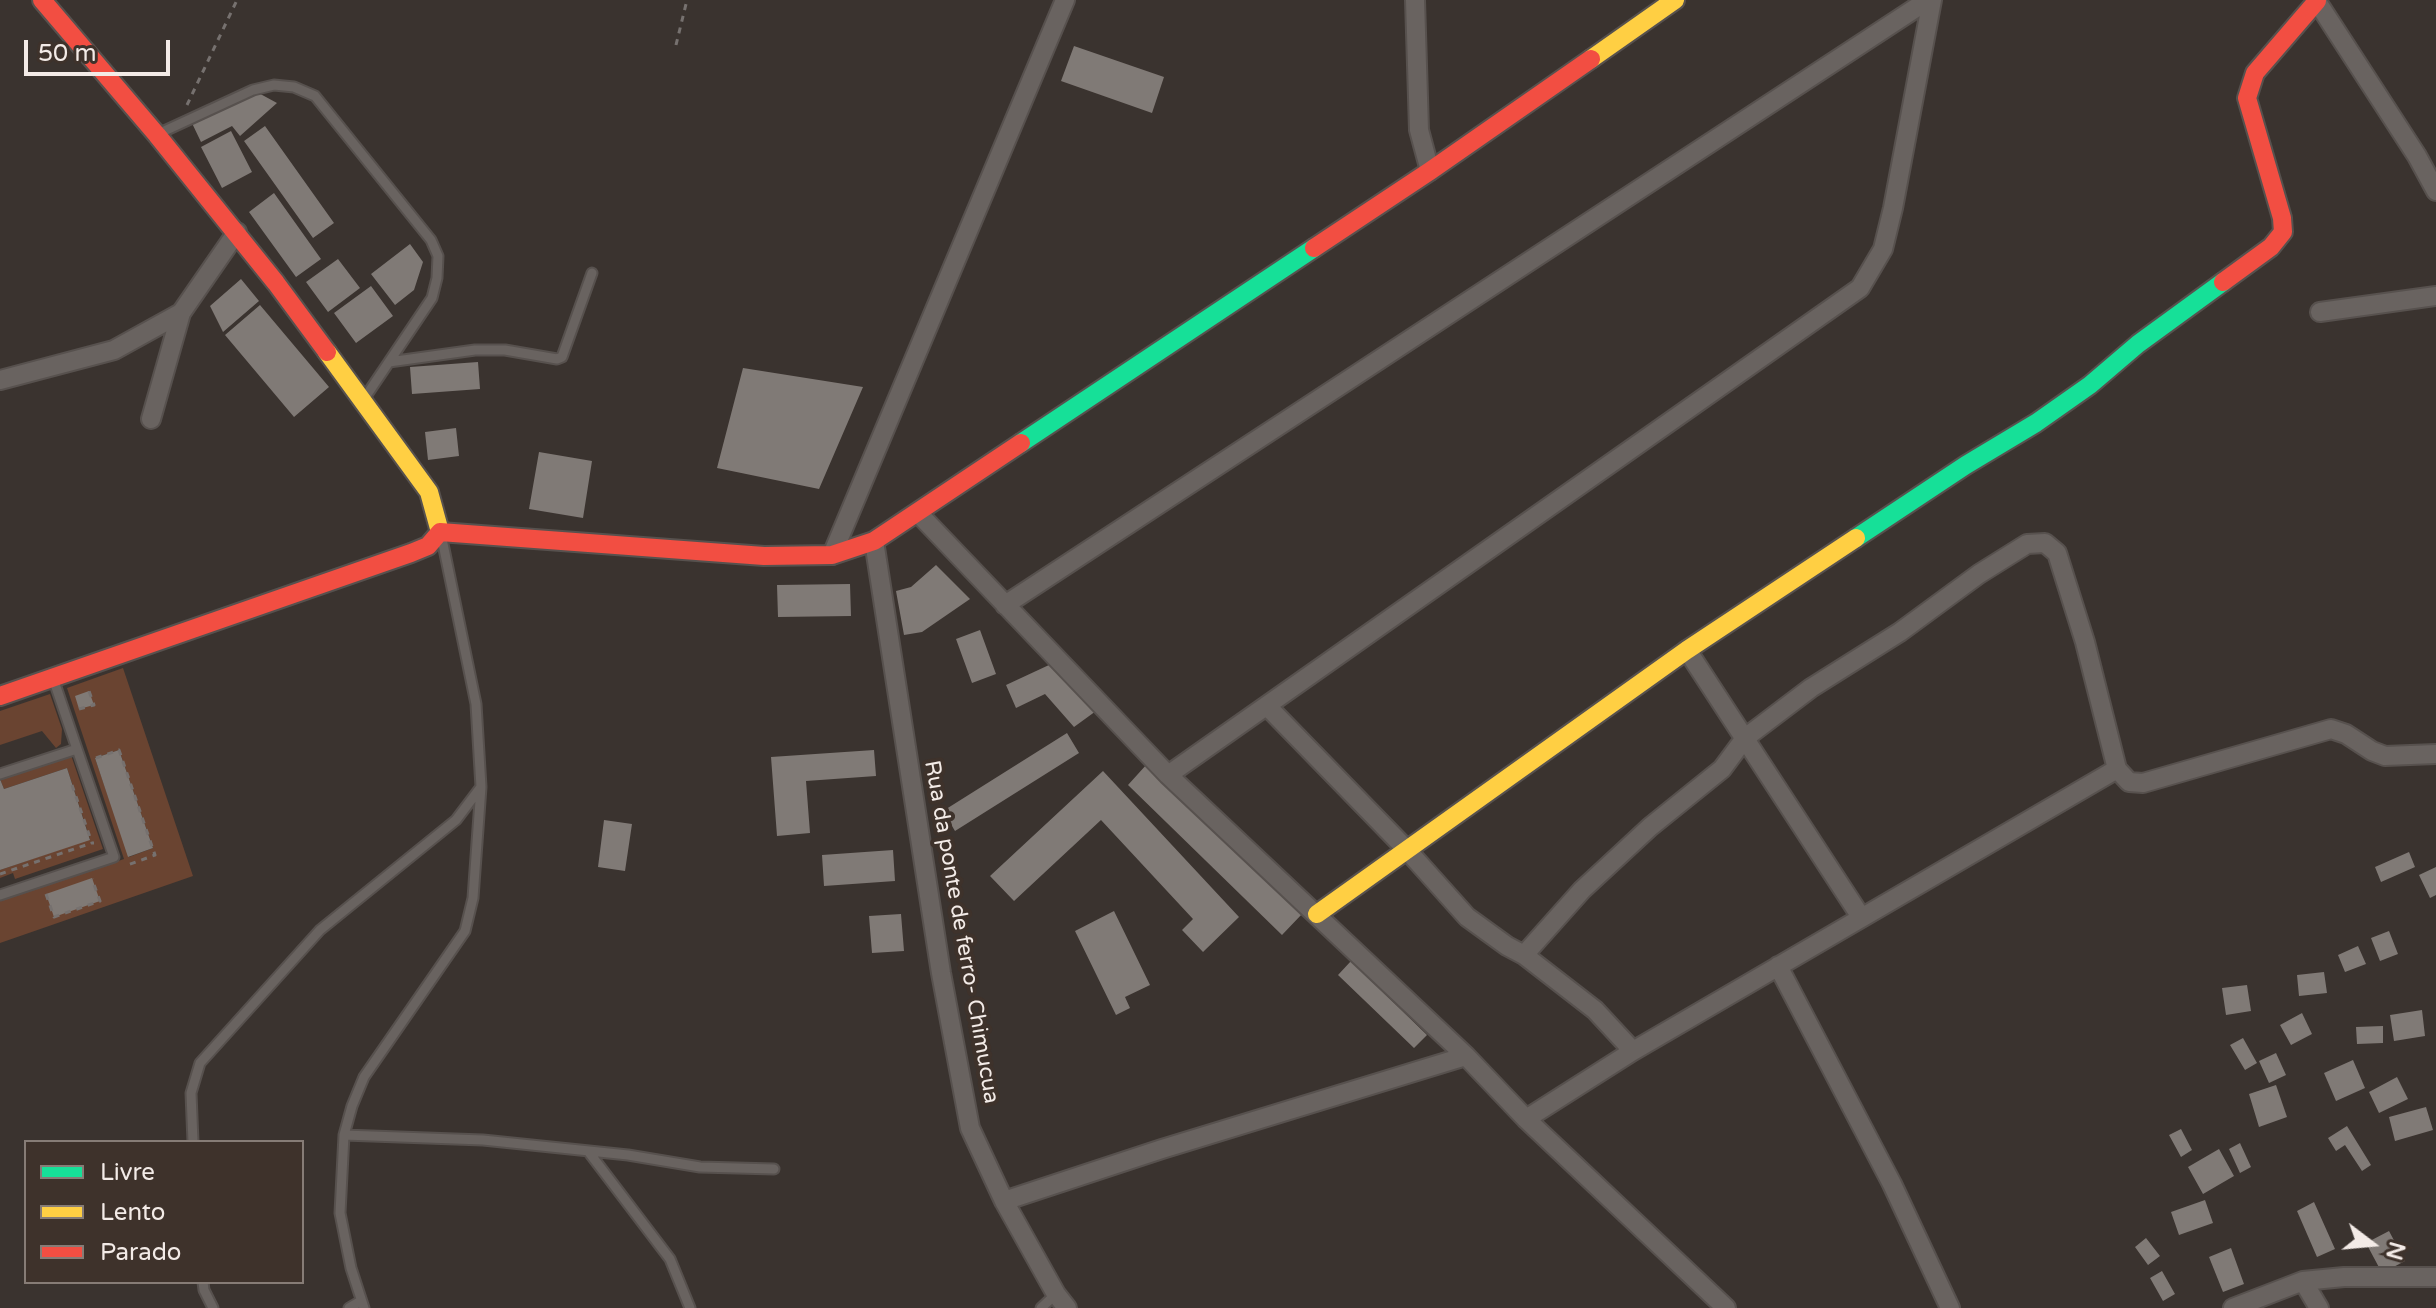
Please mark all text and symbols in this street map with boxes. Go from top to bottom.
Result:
scale bar [28,24,174,74]
text: 50 m [38,39,96,68]
street label: Rua da ponte de ferro- Chimucua [918,758,1004,1106]
legend [24,1140,304,1284]
text: Livre [100,1158,155,1187]
text: Lento [100,1198,165,1227]
north arrow [2332,1204,2412,1284]
text: Parado [100,1238,181,1267]
text: N [2380,1239,2410,1263]

